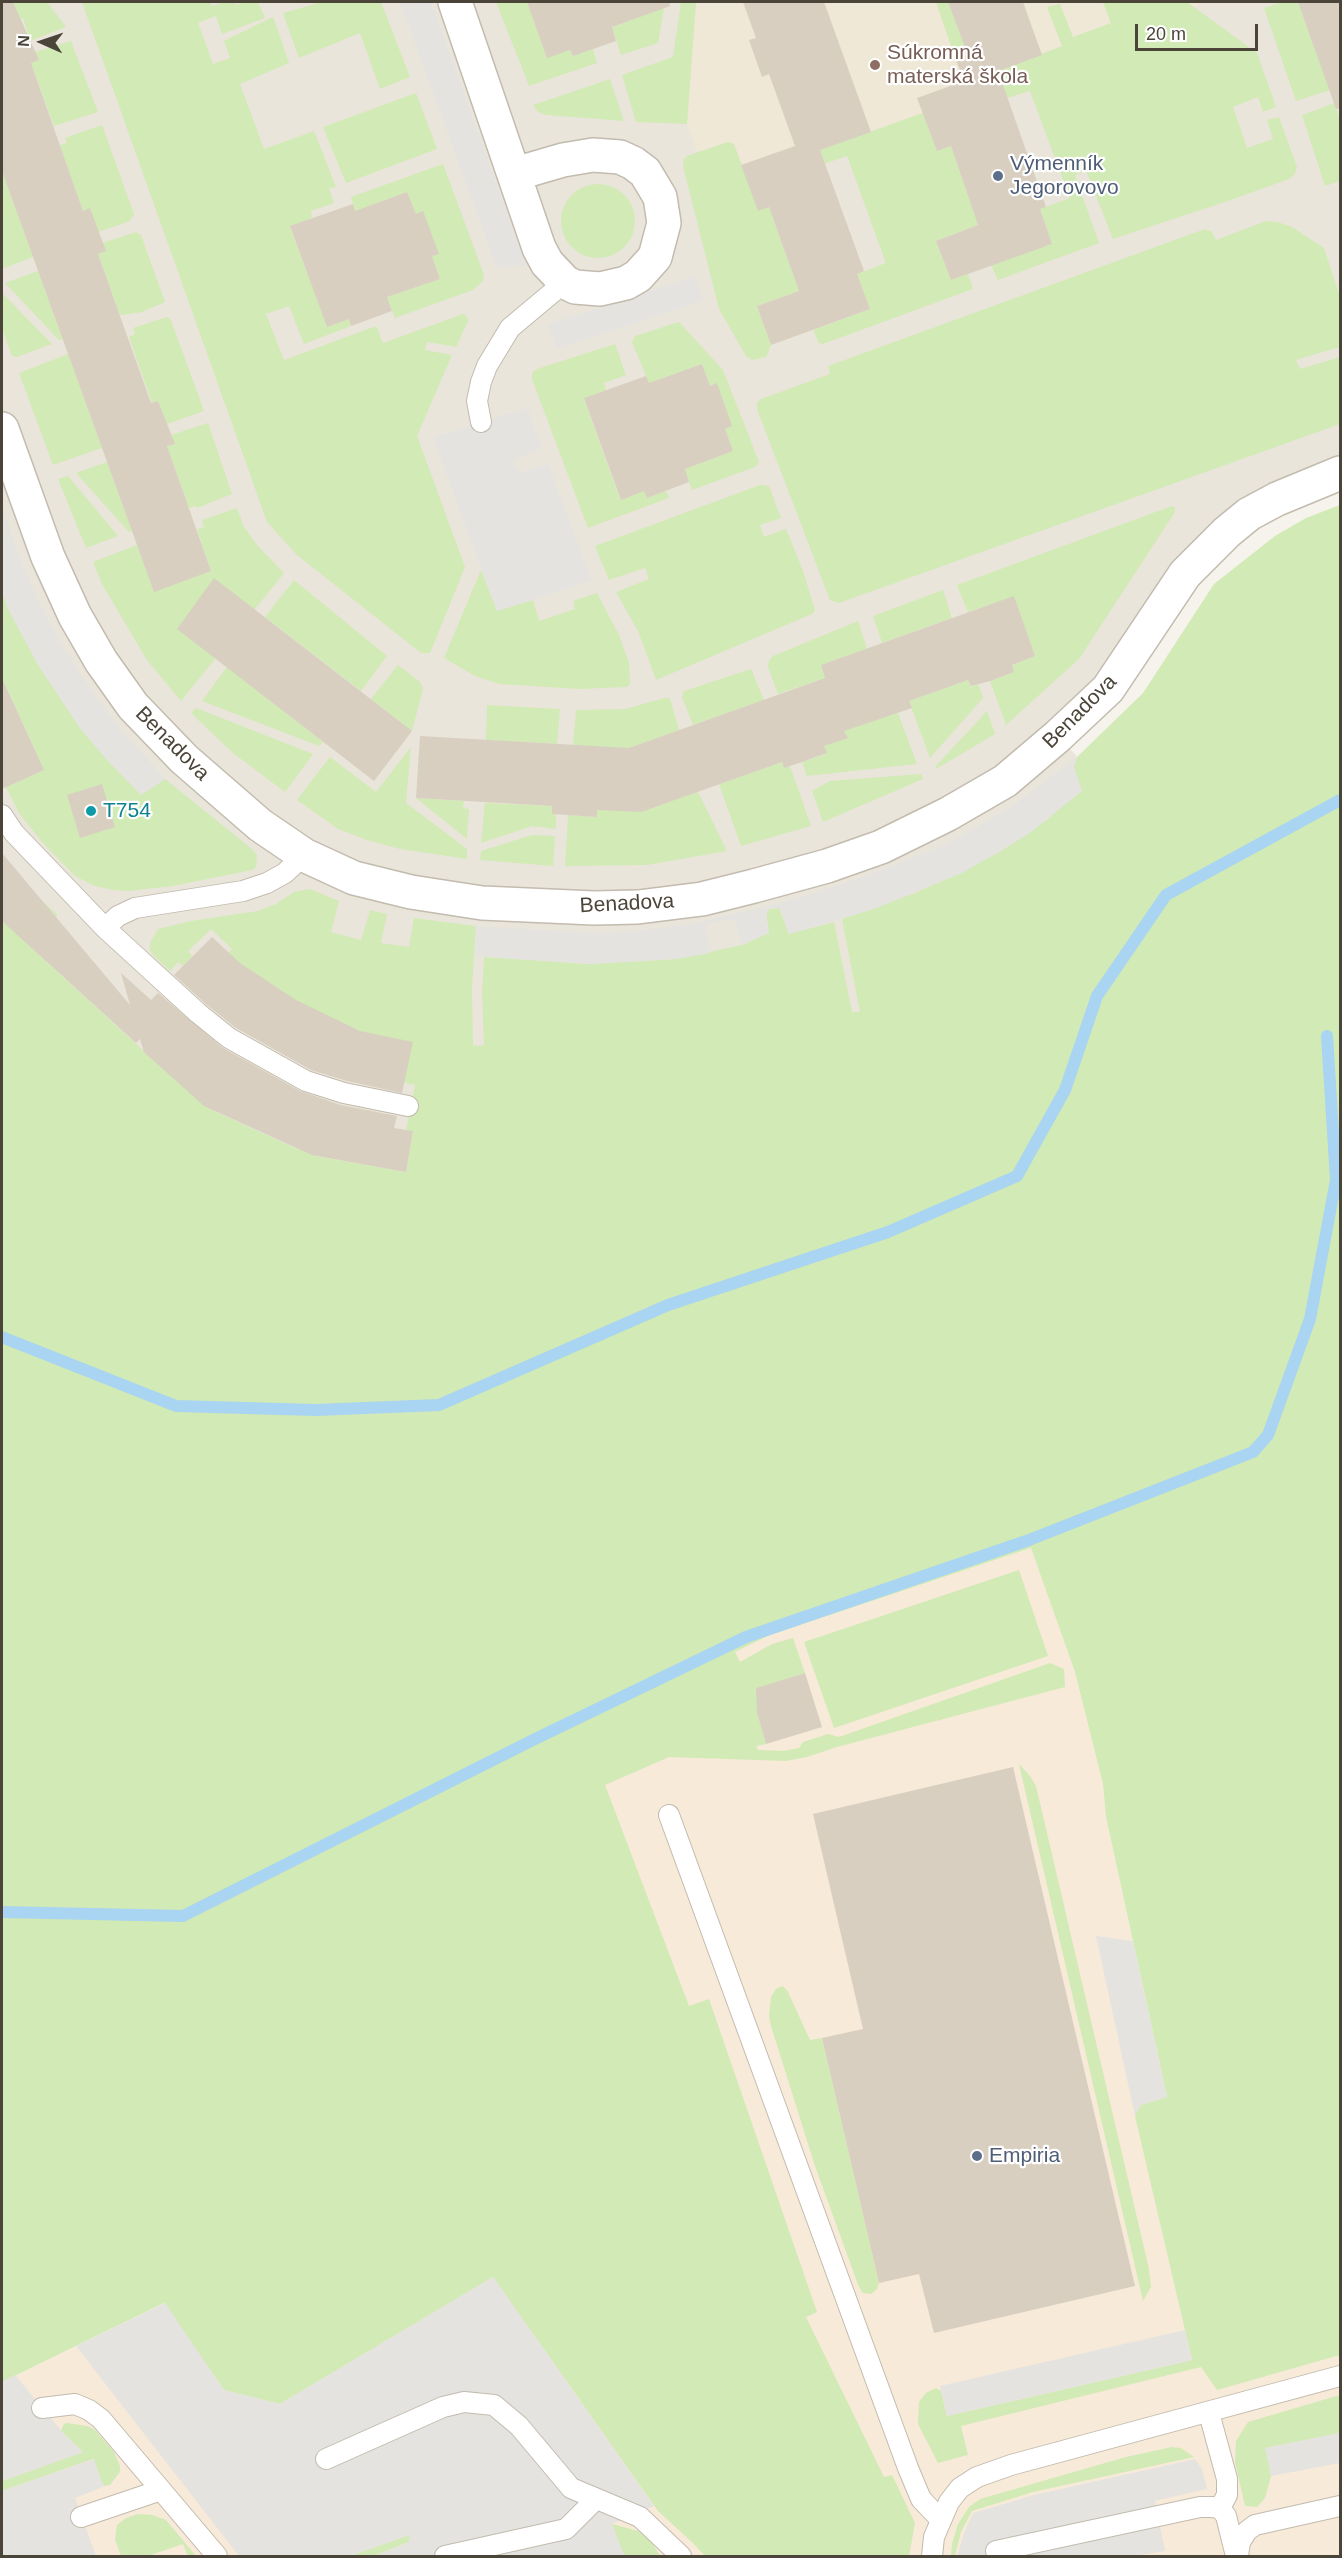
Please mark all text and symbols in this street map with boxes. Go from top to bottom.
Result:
north arrow [12,12,72,72]
scale bar [1138,12,1261,50]
text: 20 m [1146,24,1186,44]
text: N [15,35,32,47]
place label: Súkromná materská škola [887,40,1028,90]
marker: Súkromná materská škola [868,58,882,72]
place label: Výmenník Jegorovovo [1010,151,1119,201]
marker: Výmenník Jegorovovo [991,169,1005,183]
street label: Benadova [1038,670,1122,754]
street label: Benadova [130,702,214,786]
place label: T754 [103,798,151,824]
marker: T754 [84,804,98,818]
street label: Benadova [579,889,675,919]
place label: Empiria [989,2143,1060,2169]
marker: Empiria [970,2149,984,2163]

